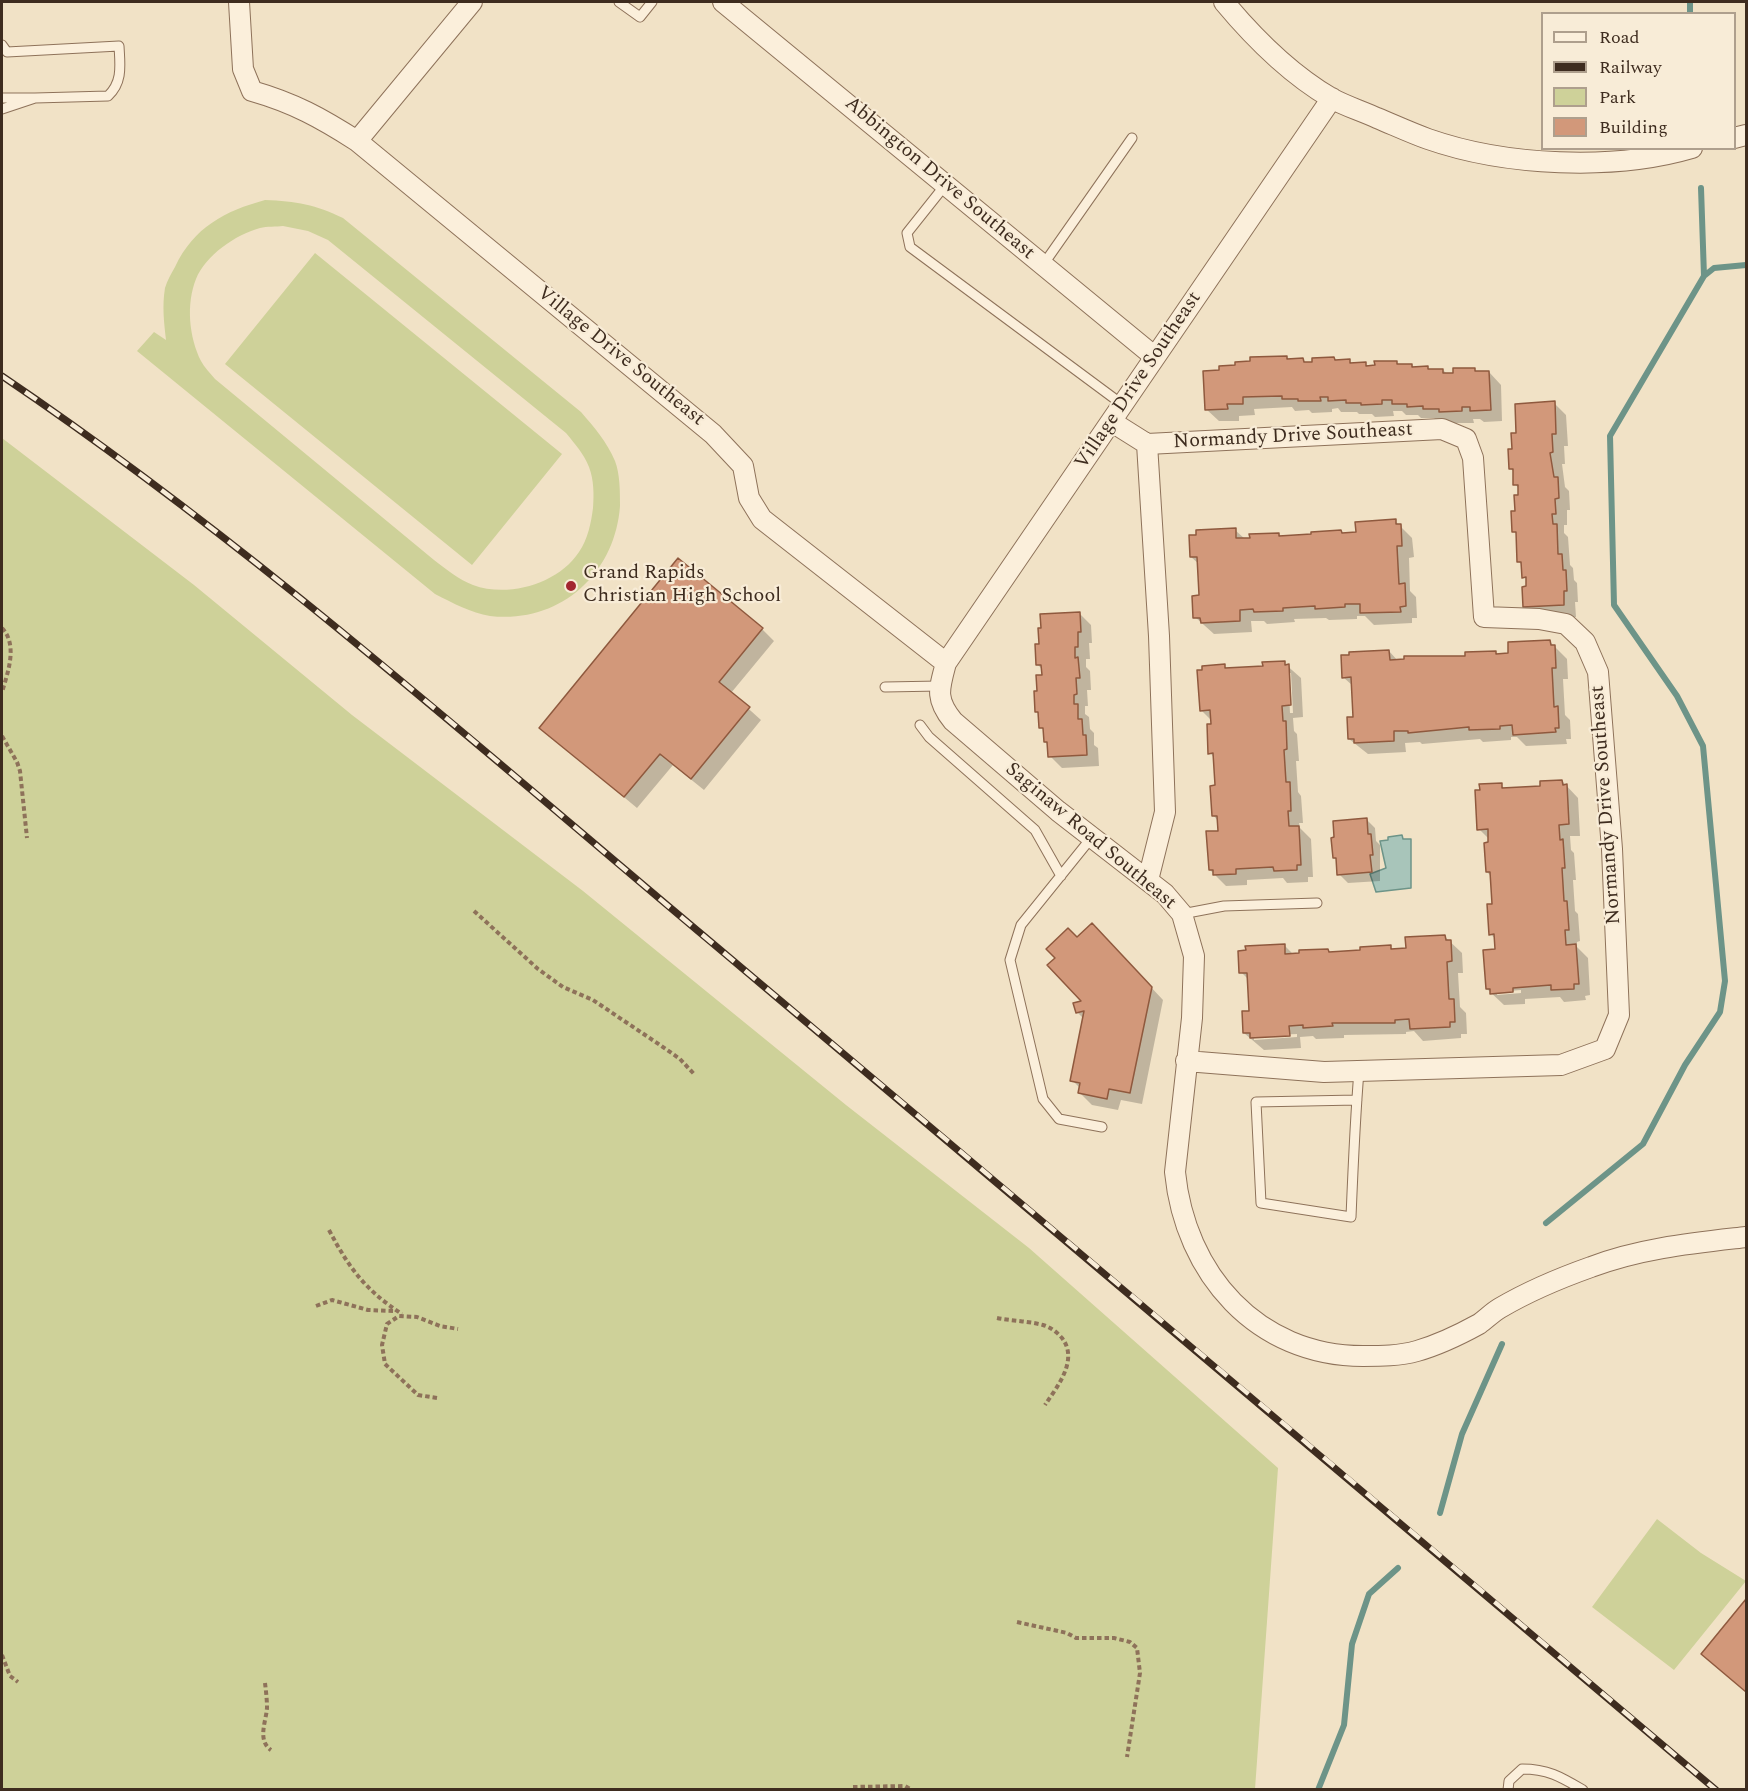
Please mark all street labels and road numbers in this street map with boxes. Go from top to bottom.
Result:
street label: Abbington Drive Southeast [839,92,1039,266]
street label: Village Drive Southeast [531,282,709,432]
street label: Village Drive Southeast [1071,288,1207,474]
street label: Normandy Drive Southeast [1173,419,1413,455]
street label: Normandy Drive Southeast [1587,685,1627,925]
street label: Saginaw Road Southeast [999,758,1181,916]

